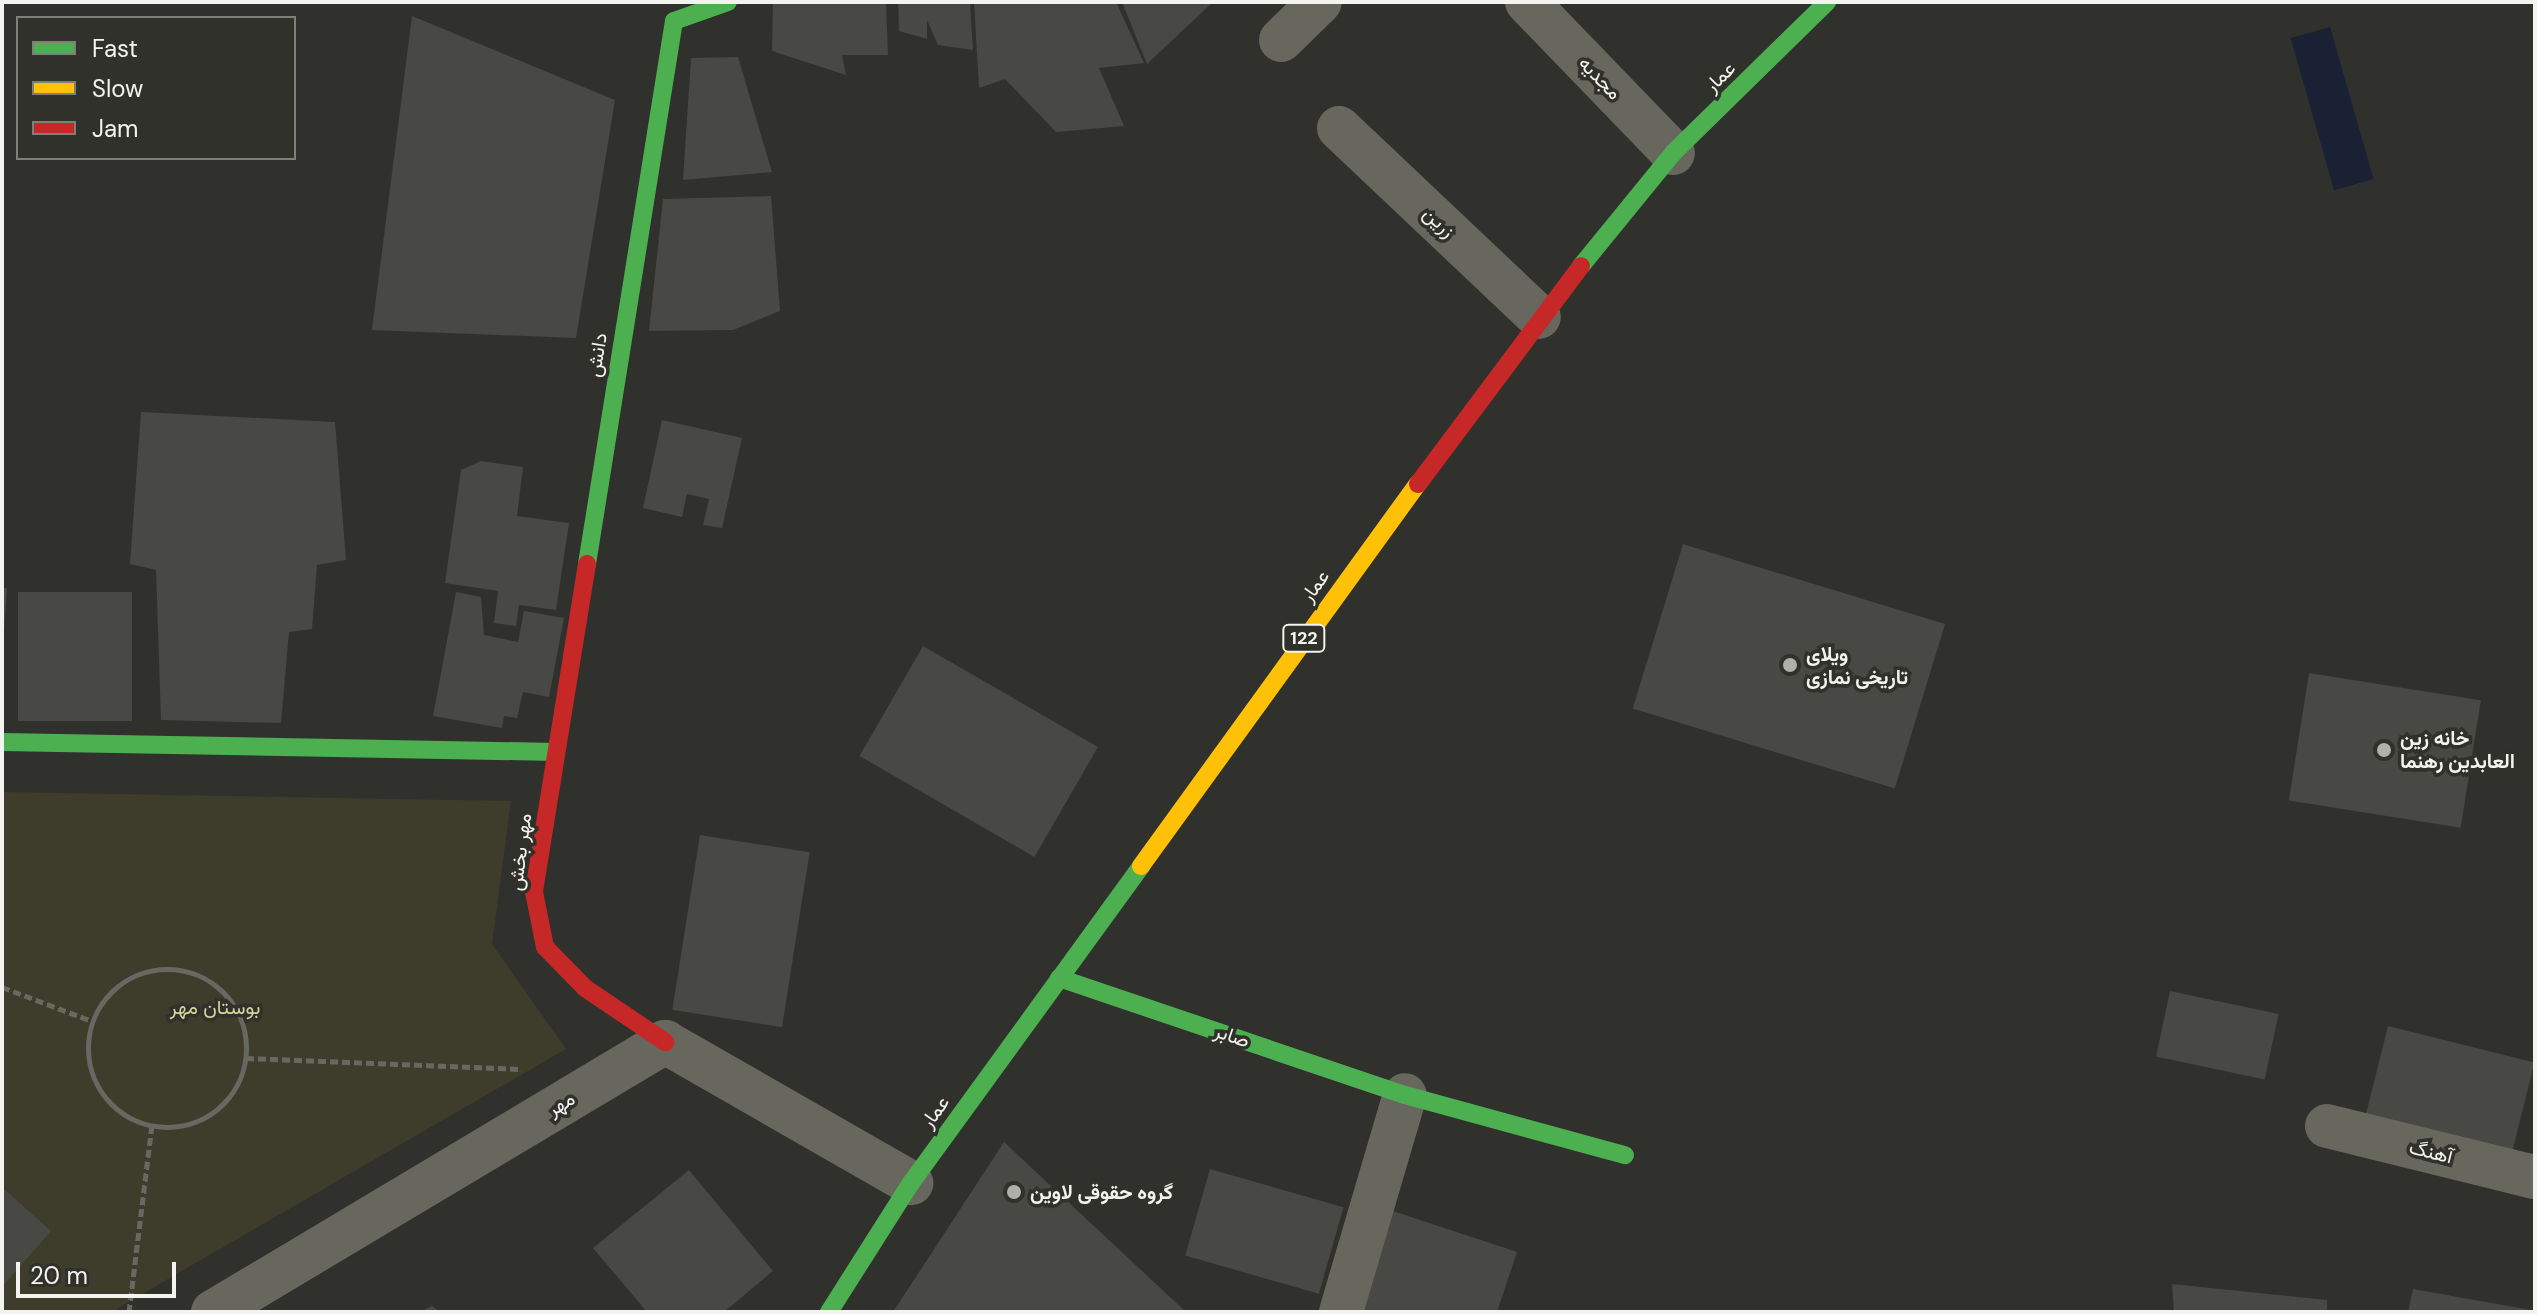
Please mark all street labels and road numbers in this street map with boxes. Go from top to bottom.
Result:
street label: مجدیه [1573,51,1627,105]
street label: عمار [1700,57,1740,97]
street label: زرین [1418,201,1460,243]
street label: دانش [582,331,612,379]
street label: عمار [1295,565,1335,607]
road number: 122 [1282,624,1326,652]
street label: مهر بخش [503,812,537,892]
street label: صابر [1211,1019,1253,1053]
street label: مهر [543,1086,579,1122]
street label: عمار [915,1091,955,1133]
street label: آهنگ [2407,1135,2455,1169]

